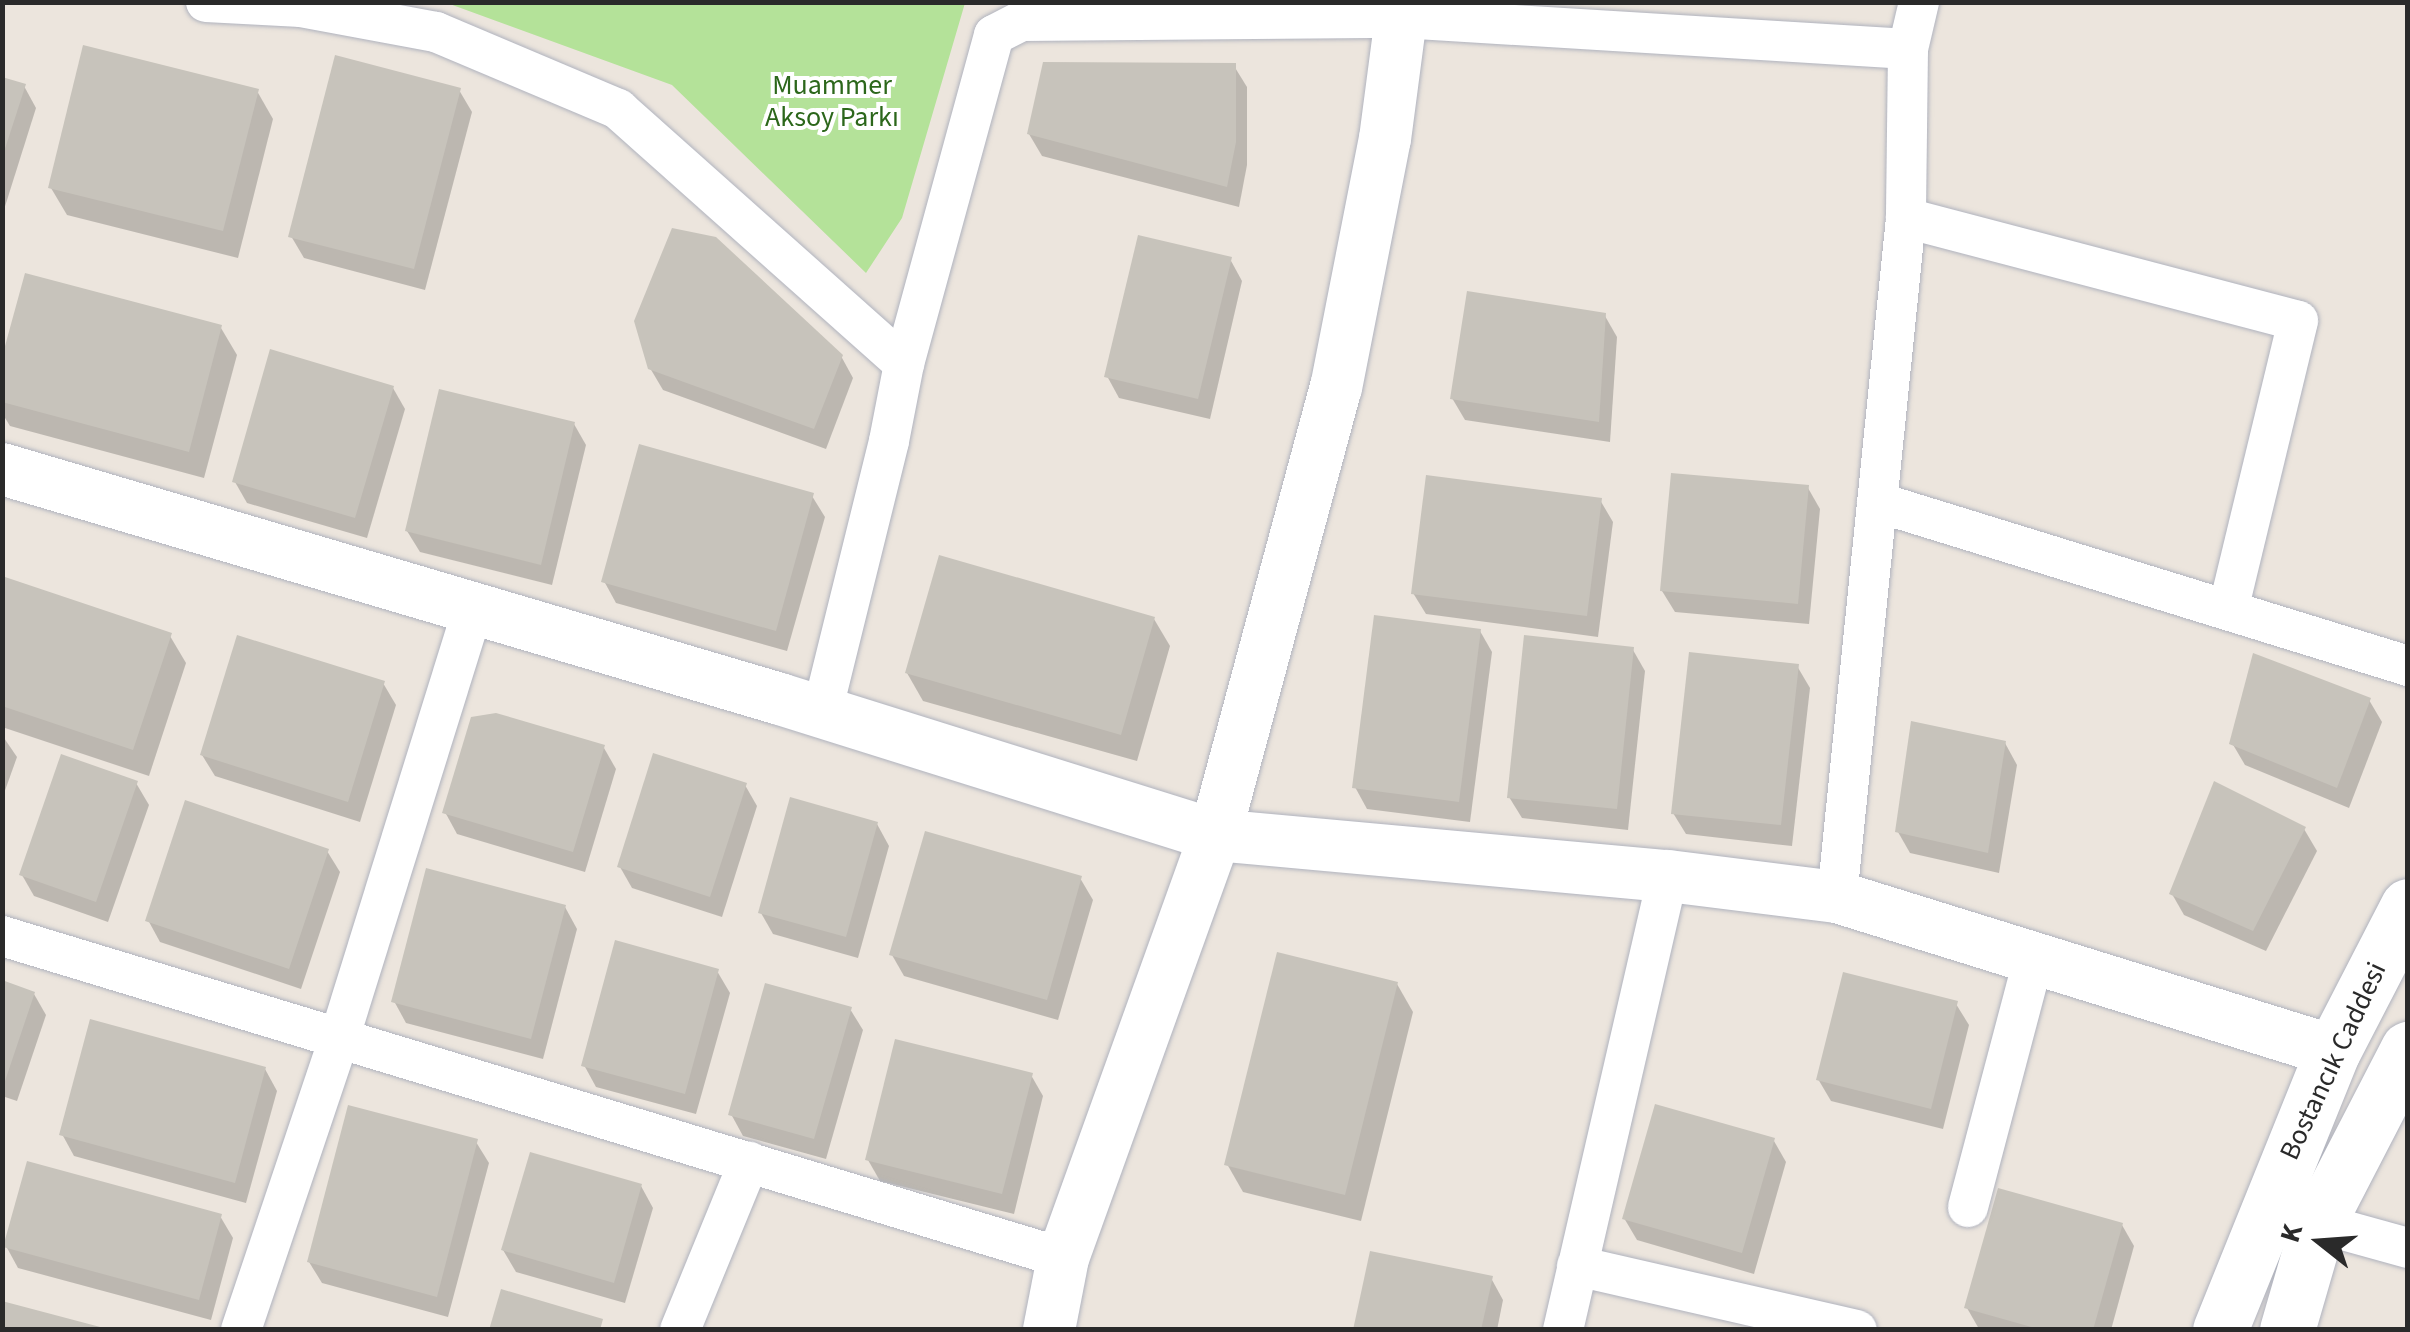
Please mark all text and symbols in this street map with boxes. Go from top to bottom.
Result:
park label: Muammer Aksoy Parkı [765,68,899,134]
street label: Bostancık Caddesi [2273,957,2393,1165]
north arrow [2270,1192,2370,1292]
text: K [2270,1219,2313,1247]

